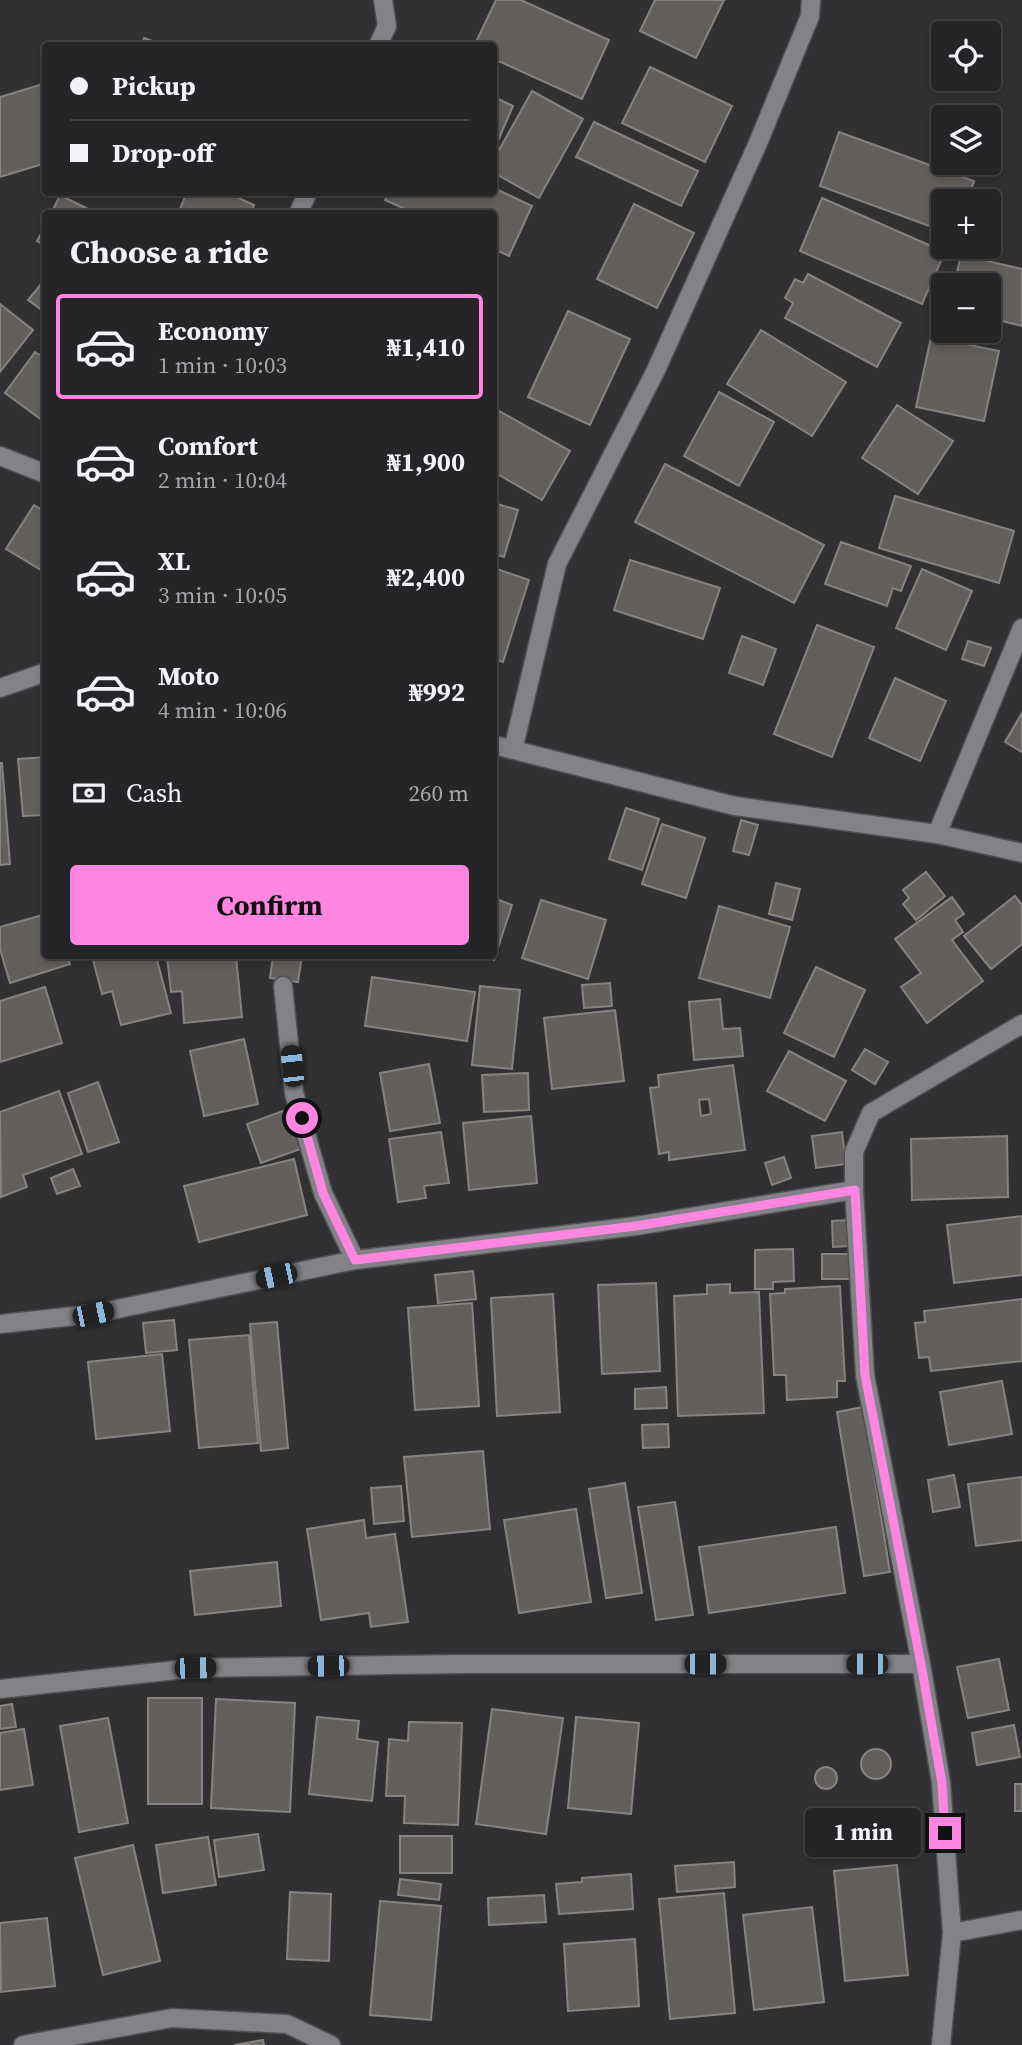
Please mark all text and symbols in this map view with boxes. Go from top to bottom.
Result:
map controls [931,21,1001,343]
button: locate [931,21,1001,91]
text: Pickup [112,68,196,104]
button: layers [931,105,1001,175]
text: Drop-off [112,135,214,171]
button: + [931,189,1001,259]
text: Choose a ride [70,230,269,274]
button: − [931,273,1001,343]
text: Economy [158,313,269,349]
icon: car [74,315,137,378]
text: ₦1,410 [387,329,465,365]
text: 1 min · 10:03 [158,349,287,381]
text: Comfort [158,428,258,464]
icon: car [74,430,137,493]
text: ₦1,900 [387,444,465,480]
text: 2 min · 10:04 [158,464,287,496]
text: XL [158,543,190,579]
icon: car [74,545,137,608]
text: ₦2,400 [387,559,465,595]
text: 3 min · 10:05 [158,579,287,611]
text: Moto [158,658,219,694]
icon: car [74,660,137,723]
text: ₦992 [409,674,465,710]
text: 4 min · 10:06 [158,694,287,726]
icon: cash [70,774,108,812]
text: Cash [126,775,182,811]
text: 260 m [408,777,469,809]
button: Confirm [70,865,469,945]
car [280,1044,305,1088]
route start [286,1102,318,1134]
car [254,1261,299,1291]
car [71,1299,116,1329]
car [685,1654,727,1675]
car [847,1654,889,1675]
car [307,1655,350,1677]
car [174,1657,217,1679]
callout: 1 min [805,1808,920,1857]
text: 1 min [833,1816,893,1848]
route end [929,1817,961,1849]

